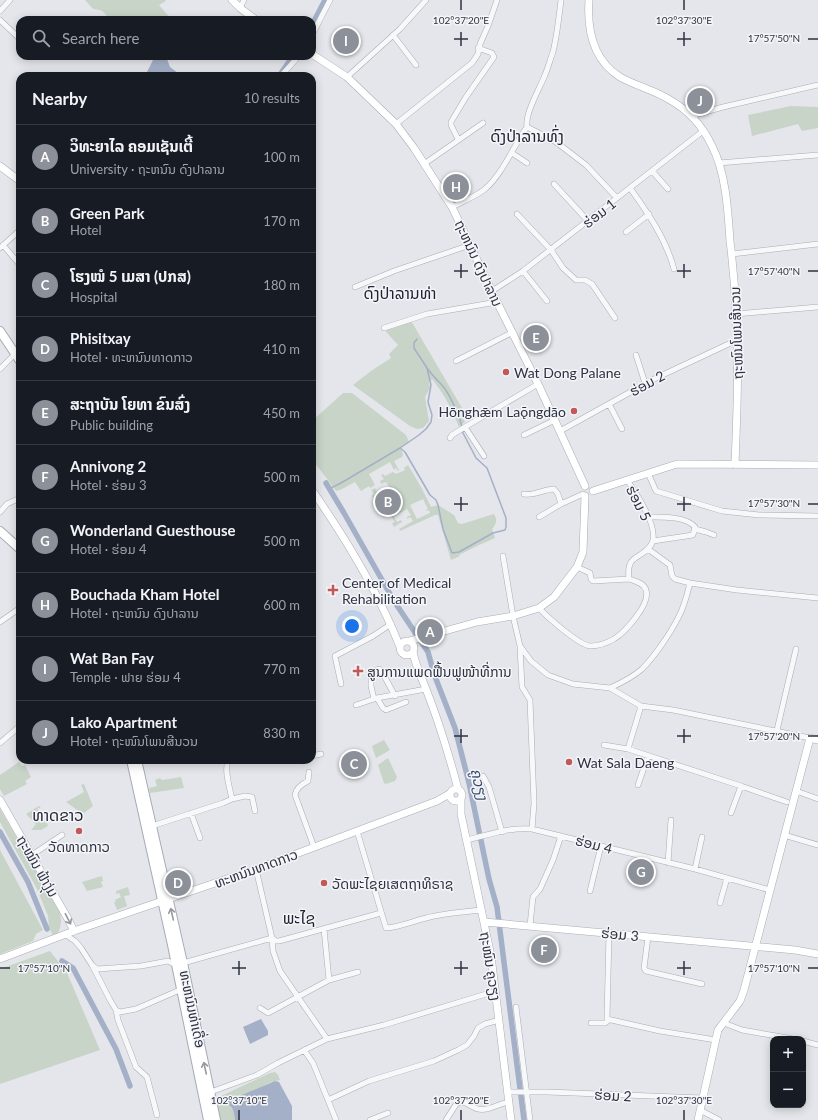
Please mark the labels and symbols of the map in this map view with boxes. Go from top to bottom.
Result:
text: 102°37'20"E [433,14,489,26]
text: 102°37'30"E [656,14,712,26]
pin: I [333,26,359,56]
text: 17°57'50"N [748,32,800,44]
pin: J [687,86,713,116]
district label: ດົງປ່າລານທົ່ງ [490,124,564,145]
pin: H [443,172,469,202]
street label: ຮ່ອມ 1 [579,195,619,231]
street label: ຖະຫນົນ ດົງປາລານ [451,217,507,309]
text: 17°57'40"N [748,265,800,277]
district label: ດົງປ່າລານທ່າ [364,283,436,302]
street label: ຖະໜົນໂພນສີນວນ [726,286,746,380]
pin: E [523,323,549,353]
place label: Wat Dong Palane [514,364,621,381]
marker: Wat Dong Palane [501,367,511,377]
street label: ຮ່ອມ 2 [626,367,668,399]
place label: Hōnghǣm Laǭngdāo [439,403,566,420]
marker: Hōnghǣm Laǭngdāo [569,406,579,416]
street label: ຮ່ອມ 5 [623,482,655,524]
pin: B [375,487,401,517]
text: 17°57'30"N [748,497,800,509]
place label: Center of Medical Rehabilitation [342,574,451,607]
marker: Center of Medical Rehabilitation [327,584,339,596]
your location [342,616,362,636]
pin: A [417,617,443,647]
place label: ສູນການແພດຟື້ນຟູໜ້າທີ່ການ [367,661,512,681]
marker: ສູນການແພດຟື້ນຟູໜ້າທີ່ການ [352,665,364,677]
text: 17°57'20"N [748,730,800,742]
pin: C [341,749,367,779]
place label: Wat Sala Daeng [577,754,674,771]
marker: Wat Sala Daeng [564,757,574,767]
water label: ຄູວຽງ [466,766,493,804]
district label: ທາດຂາວ [32,805,84,824]
marker: ວັດທາດກາວ [74,826,84,836]
street label: ຮ່ອມ 4 [574,831,614,857]
street label: ຖະໝົນ ຟ້າງຸ່ມ [10,832,62,902]
place label: ວັດທາດກາວ [48,838,110,855]
street label: ທະຫນົນທາດກາວ [212,845,300,891]
pin: G [628,857,654,887]
pin: D [165,868,191,898]
place label: ວັດພະໄຊຍເສຕຖາທິຣາຊ [332,875,453,892]
marker: ວັດພະໄຊຍເສຕຖາທິຣາຊ [319,878,329,888]
one-way arrow [168,908,175,921]
district label: ພະໄຊ [283,908,315,927]
one-way arrow [65,913,72,925]
street label: ຮ່ອມ 3 [601,924,639,944]
street label: ຖະໜົນ ຄູວຽງ [476,930,505,1002]
pin: F [531,935,557,965]
text: 17°57'10"N [18,962,70,974]
text: 17°57'10"N [748,962,800,974]
street label: ທະຫນົນທ່າເດື່ອ [176,968,211,1049]
one-way arrow [201,1062,209,1075]
street label: ຮ່ອມ 2 [594,1086,632,1104]
text: 102°37'10"E [211,1094,267,1106]
text: 102°37'20"E [433,1094,489,1106]
text: 102°37'30"E [656,1094,712,1106]

